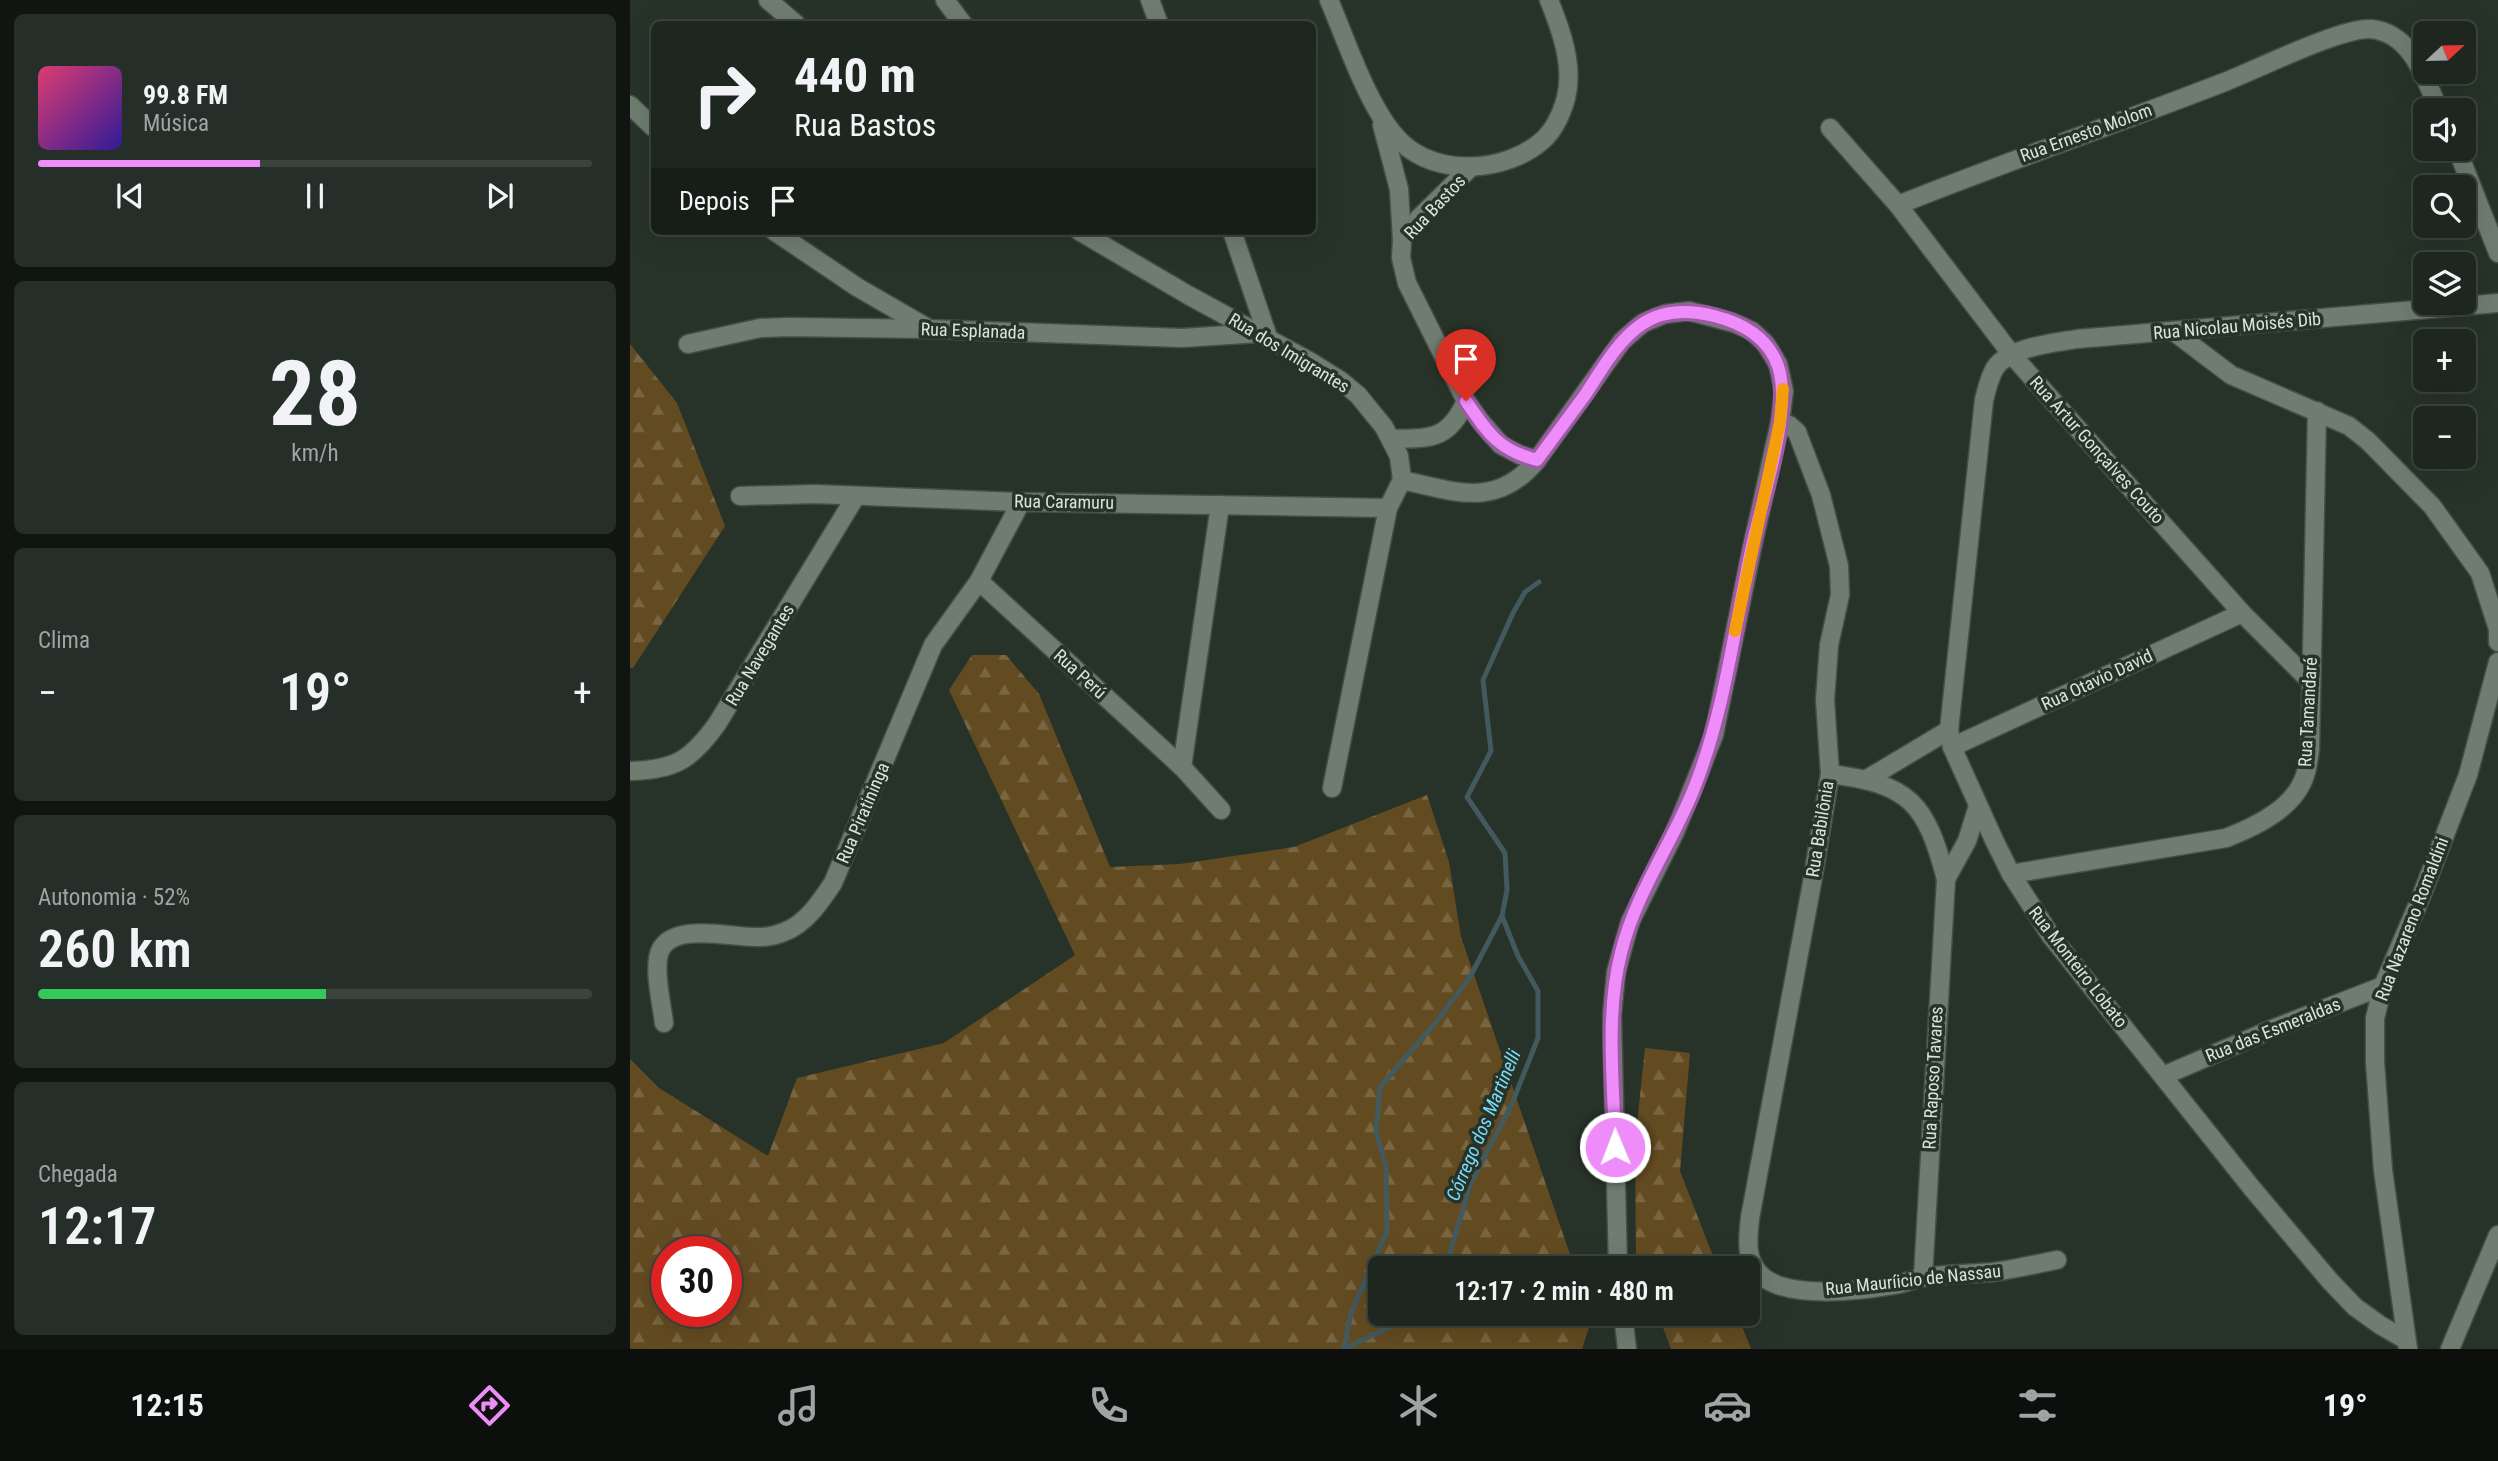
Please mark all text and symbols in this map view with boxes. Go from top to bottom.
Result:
north arrow [2413,21,2476,84]
map controls [2413,21,2476,469]
text: 440 m [794,47,916,104]
icon: right [679,49,770,140]
text: 99.8 FM [143,80,228,110]
button: sound [2413,98,2476,161]
street label: Rua Ernesto Molom [2017,99,2154,166]
text: Rua Bastos [794,106,936,144]
text: Música [143,110,209,137]
street label: Rua Bastos [1400,170,1470,243]
button: search [2413,175,2476,238]
icon: previous [111,177,149,215]
icon: pause [296,177,334,215]
icon: next [481,177,519,215]
icon: arrive [764,182,802,220]
text: Depois [679,186,750,216]
button: layers [2413,252,2476,315]
street label: Rua dos Imigrantes [1225,308,1353,397]
street label: Rua Nicolau Moisés Dib [2152,308,2322,343]
street label: Rua Esplanada [920,318,1026,343]
pin [1436,329,1496,401]
button: + [2413,329,2476,392]
icon: arrive [1447,340,1485,378]
text: 28 [269,341,361,447]
street label: Rua Artur Gonçalves Couto [2026,372,2169,528]
button: − [2413,406,2476,469]
text: km/h [291,440,339,467]
street label: Rua Caramuru [1014,490,1114,513]
street label: Rua Navegantes [721,600,798,709]
text: Clima [38,627,90,654]
street label: Rua Perú [1050,645,1111,703]
street label: Rua Otavio David [2038,645,2156,714]
street label: Rua Tamandaré [2294,657,2321,767]
text: 19° [279,662,351,723]
text: − [38,671,57,715]
text: + [573,671,592,715]
street label: Rua Piratininga [832,759,893,866]
street label: Rua Babilônia [1802,779,1837,879]
street label: Rua Nazareno Romaldini [2371,834,2452,1004]
text: Autonomia · 52% [38,884,190,911]
street label: Rua Monteiro Lobato [2025,902,2132,1031]
text: 260 km [38,919,192,980]
street label: Rua das Esmeraldas [2202,993,2343,1066]
street label: Rua Raposo Tavares [1918,1006,1947,1150]
water label: Córrego dos Martinelli [1441,1045,1526,1204]
position arrow [1578,1110,1652,1184]
text: Chegada [38,1161,118,1188]
text: 12:17 [38,1196,156,1257]
speed limit sign: 30 [651,1236,742,1327]
street label: Rua Mauríicio de Nassau [1824,1260,2002,1299]
text: 12:17 · 2 min · 480 m [1454,1276,1674,1306]
icon: directions [465,1381,514,1430]
icon: music [774,1381,823,1430]
icon: phone [1084,1381,1133,1430]
icon: climate [1394,1381,1443,1430]
icon: car [1703,1381,1752,1430]
icon: filters [2013,1381,2062,1430]
text: 12:15 [130,1386,204,1424]
text: 19° [2323,1386,2368,1424]

